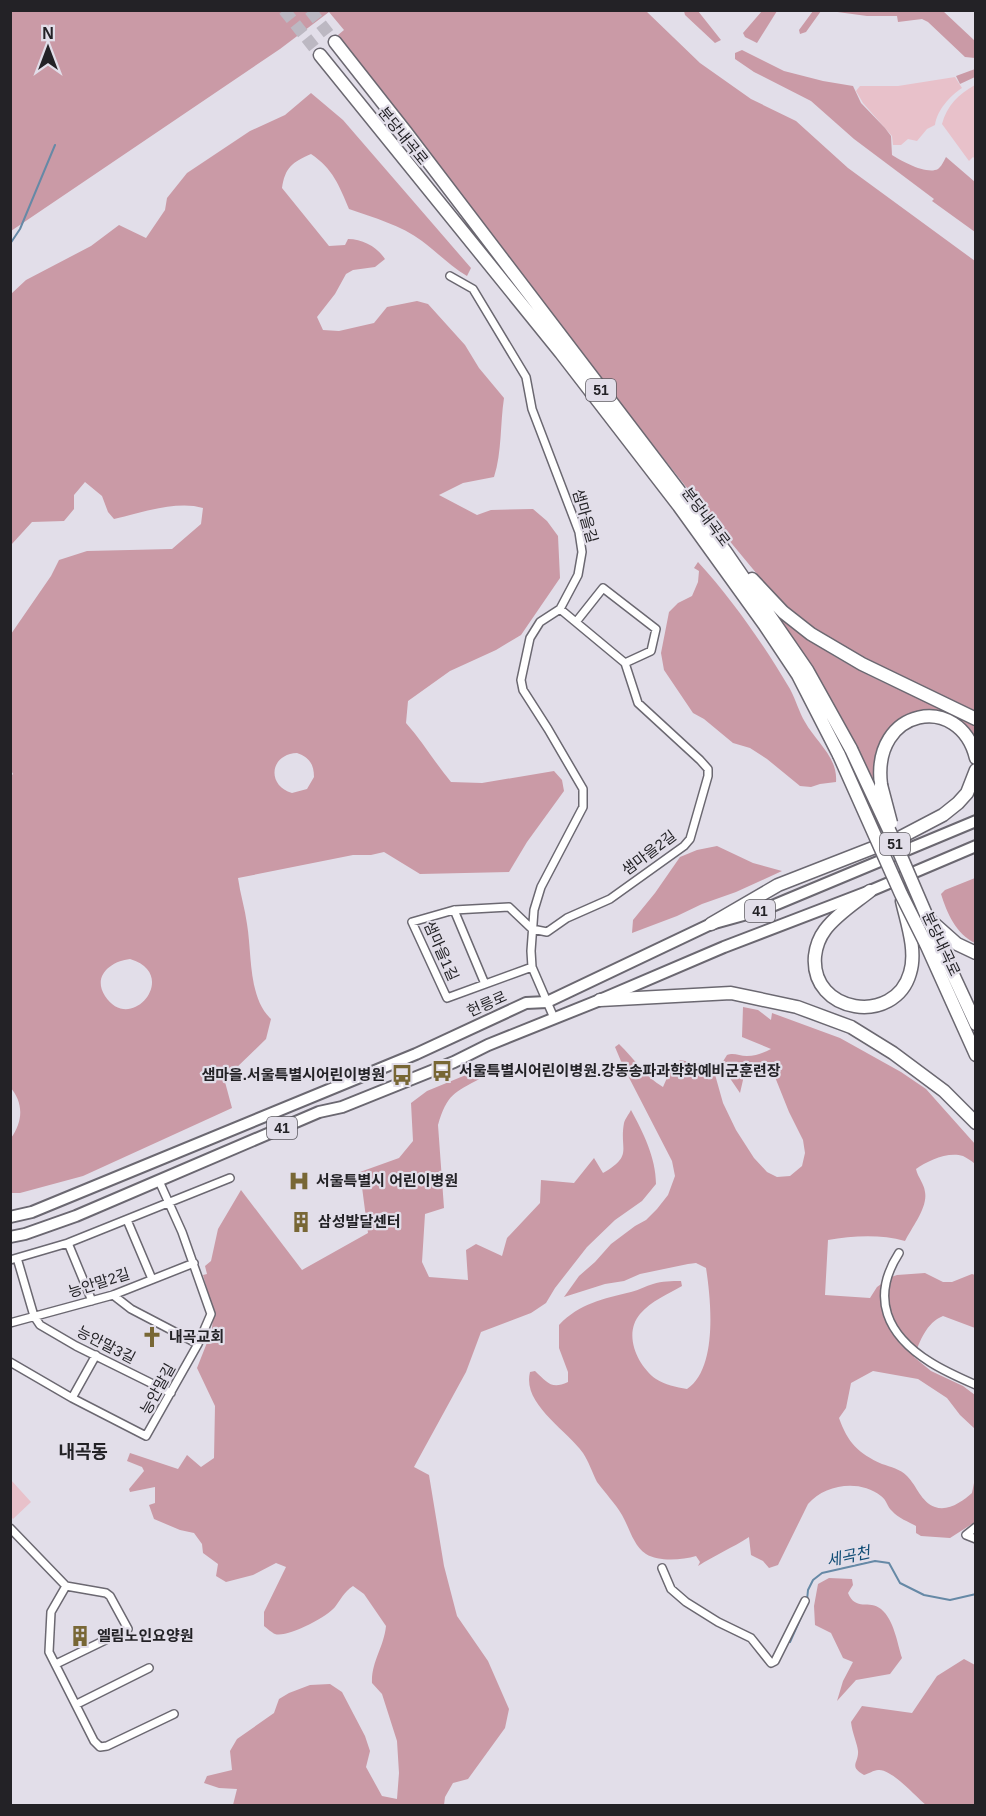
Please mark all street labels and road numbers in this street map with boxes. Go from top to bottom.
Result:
street label: 분당내곡로 [375,104,432,168]
road number: 51 [586,379,616,401]
street label: 분당내곡로 [679,484,734,549]
street label: 샘마을길 [570,487,601,545]
street label: 샘마을2길 [618,827,679,879]
road number: 51 [880,833,910,855]
road number: 41 [745,900,775,922]
street label: 분당내곡로 [919,909,964,979]
street label: 샘마을1길 [421,918,462,983]
street label: 헌릉로 [464,987,509,1020]
road number: 41 [267,1117,297,1139]
street label: 능안말2길 [66,1265,132,1300]
street label: 능안말3길 [74,1323,138,1367]
street label: 능안말길 [137,1360,178,1417]

